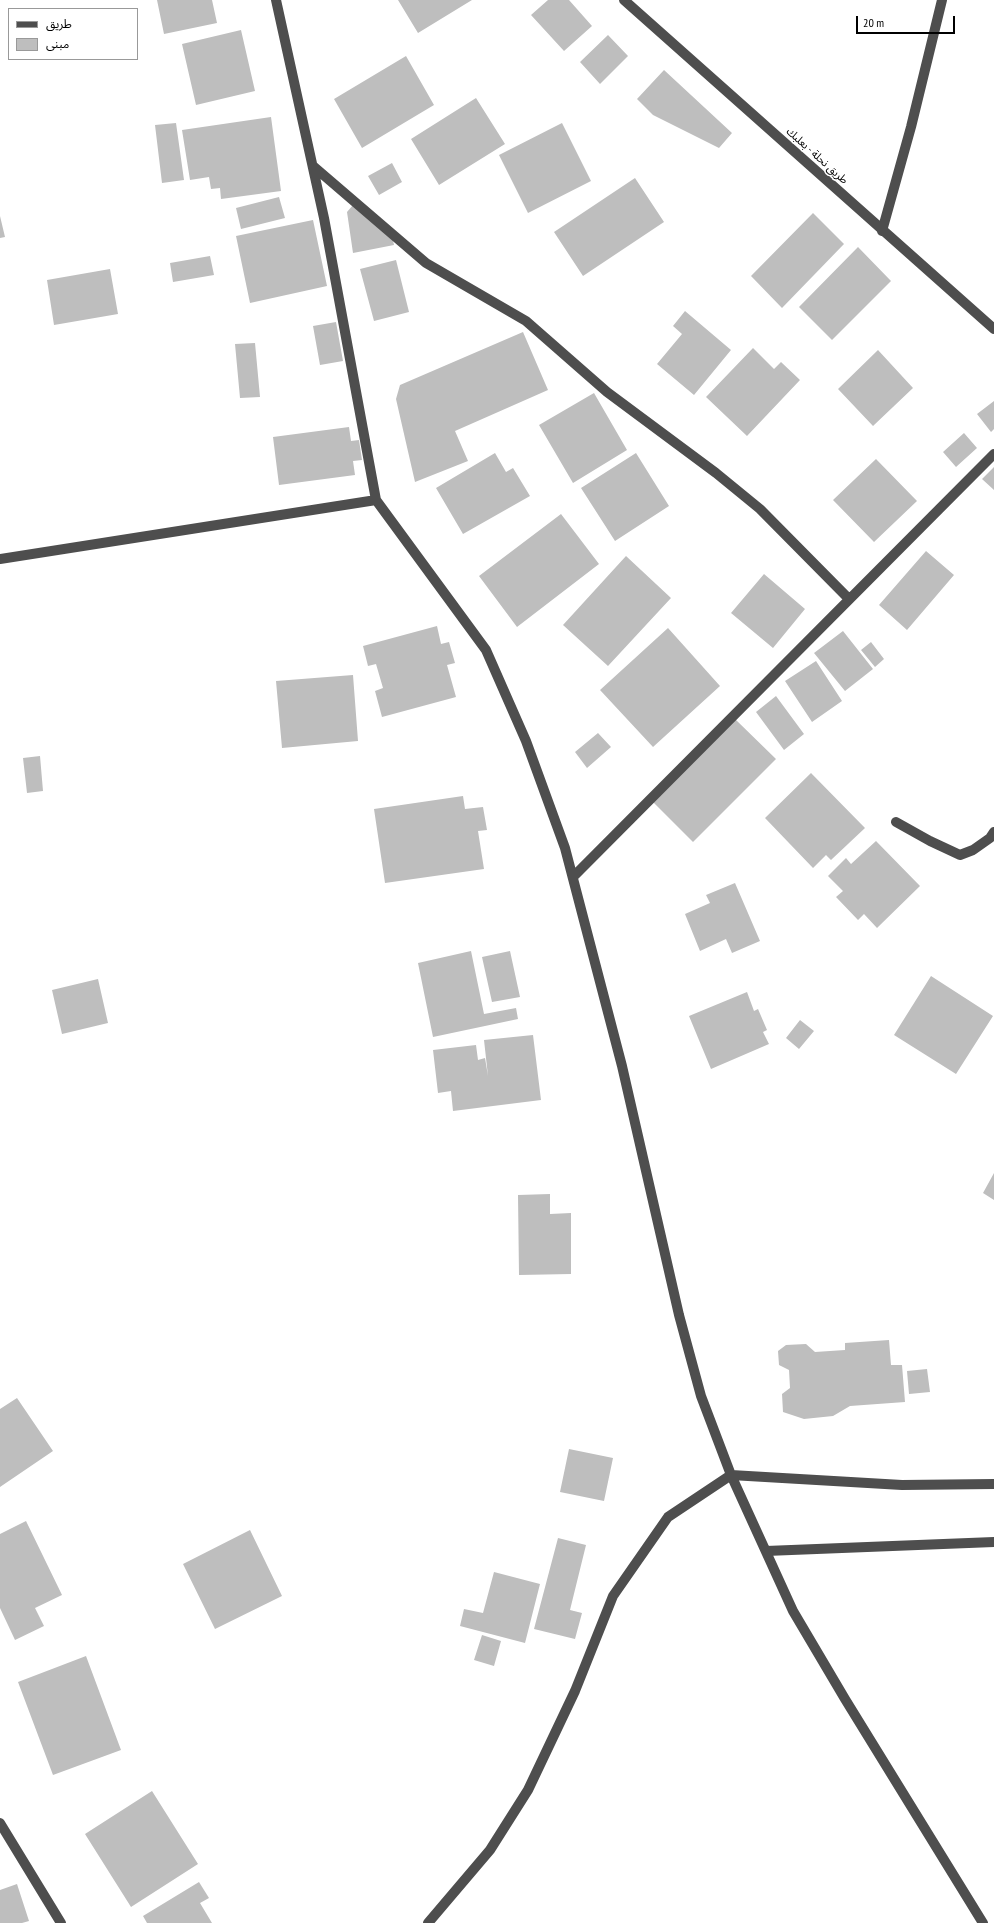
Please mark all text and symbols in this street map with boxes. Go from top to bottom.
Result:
legend [8,8,138,60]
scale bar [858,8,957,34]
text: 20 m [863,15,884,30]
text: طريق [46,16,72,31]
text: مبنى [46,36,69,51]
street label: طريق نحلة - بعلبك [783,125,851,187]

